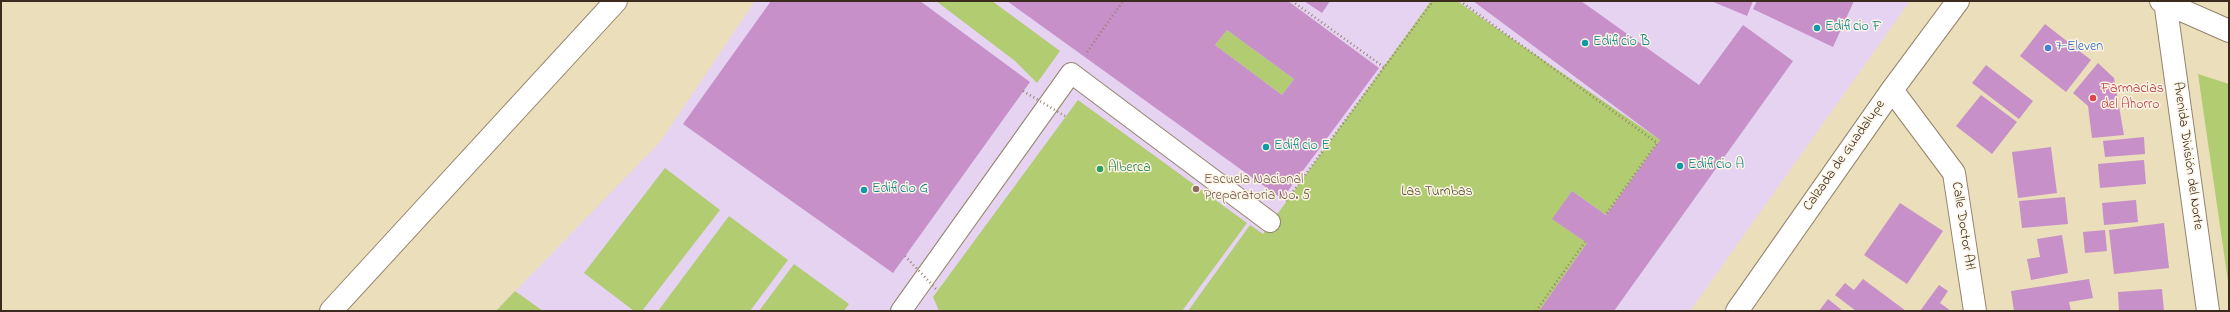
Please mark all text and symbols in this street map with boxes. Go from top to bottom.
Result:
place label: Edificio F [1825,20,1881,36]
marker: Edificio F [1812,23,1822,33]
place label: Edificio B [1593,35,1650,51]
marker: Edificio B [1580,38,1590,48]
place label: 7-Eleven [2056,40,2103,56]
marker: 7-Eleven [2043,43,2053,53]
street label: Avenida División del Norte [2168,81,2206,231]
place label: Farmacias del Ahorro [2101,82,2164,114]
marker: Farmacias del Ahorro [2088,93,2098,103]
street label: Calzada de Guadalupe [1800,97,1890,215]
place label: Edificio E [1274,139,1330,155]
marker: Edificio E [1261,142,1271,152]
place label: Edificio A [1688,158,1744,174]
place label: Alberca [1108,161,1151,177]
marker: Edificio A [1675,161,1685,171]
marker: Alberca [1095,164,1105,174]
place label: Escuela Nacional Preparatoria No. 5 [1204,173,1310,206]
street label: Calle Doctor Atl [1947,181,1977,271]
place label: Edificio G [872,182,928,198]
marker: Escuela Nacional Preparatoria No. 5 [1191,184,1201,194]
marker: Edificio G [859,185,869,195]
park label: Las Tumbas [1401,185,1473,201]

